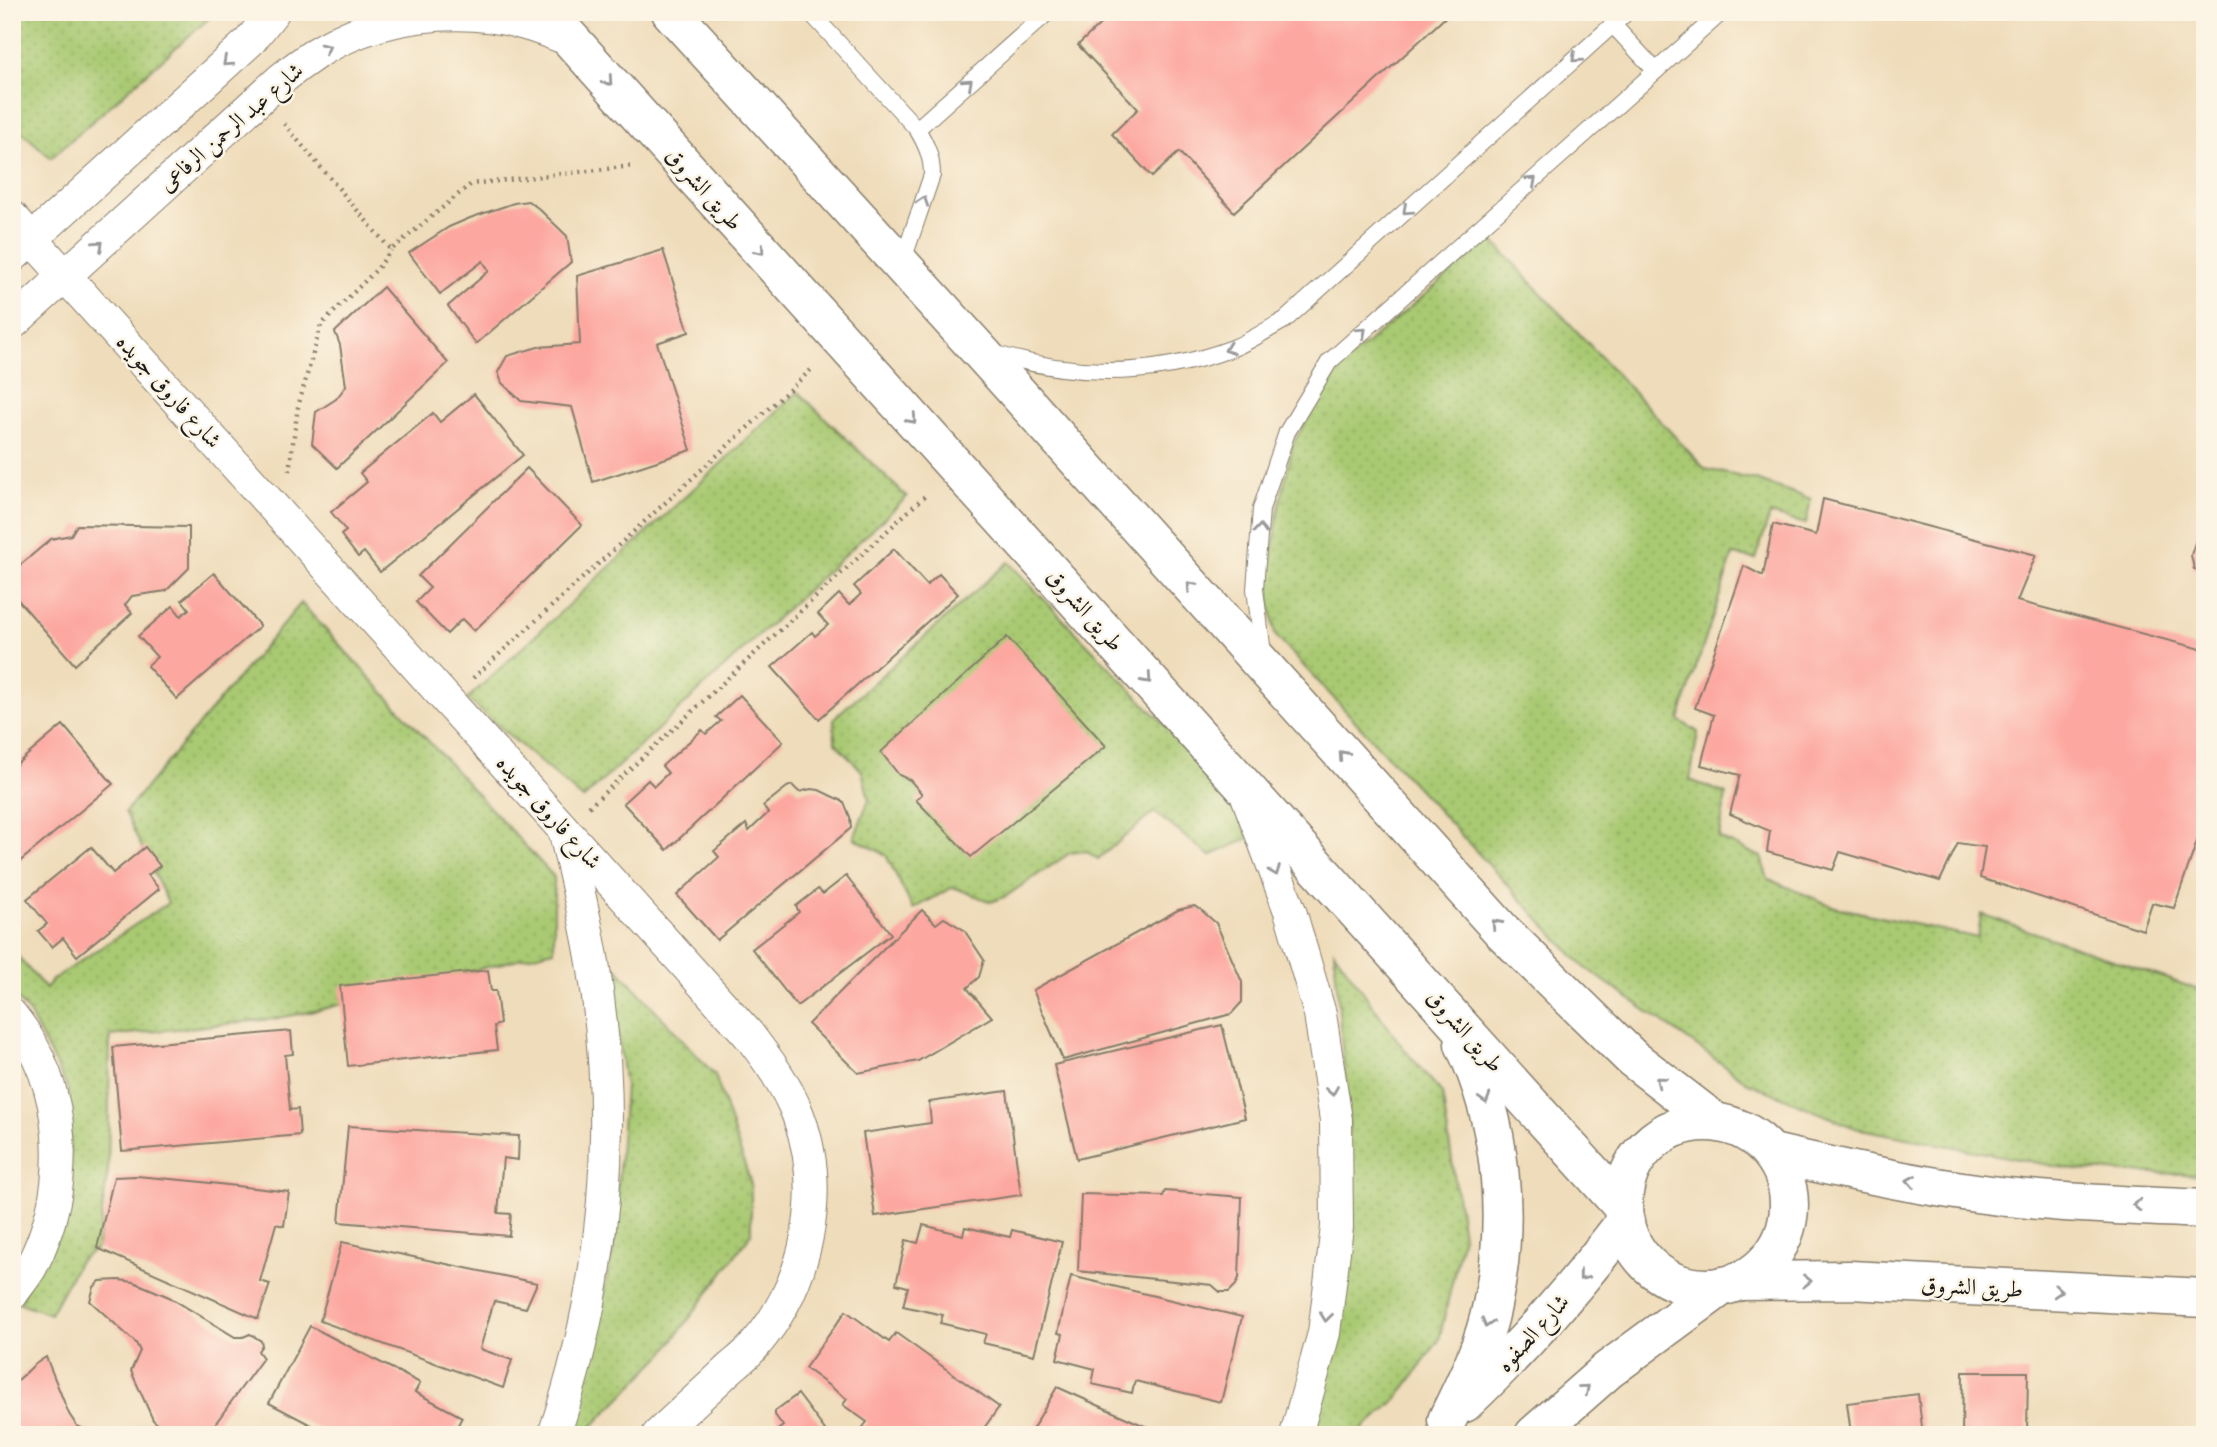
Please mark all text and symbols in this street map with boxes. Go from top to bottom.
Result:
one-way arrow [319,43,331,57]
one-way arrow [1572,50,1585,62]
one-way arrow [222,54,235,66]
street label: شارع عبد الرحمن الرفاعى [152,56,313,202]
one-way arrow [600,73,612,86]
one-way arrow [960,79,973,91]
street label: طريق الشروق [658,141,749,237]
one-way arrow [1524,177,1537,189]
one-way arrow [915,195,929,208]
one-way arrow [1403,202,1416,214]
one-way arrow [91,241,104,253]
one-way arrow [752,242,764,255]
street label: شارع فاروق جويده [106,328,228,458]
one-way arrow [1354,328,1367,340]
one-way arrow [1224,340,1236,354]
one-way arrow [904,411,917,424]
one-way arrow [1252,523,1267,534]
street label: طريق الشروق [1039,562,1130,658]
one-way arrow [1187,581,1199,594]
one-way arrow [1139,671,1151,684]
street label: شارع فاروق جويده [486,749,608,879]
one-way arrow [1339,750,1351,763]
one-way arrow [1267,865,1281,877]
one-way arrow [1492,919,1504,932]
street label: طريق الشروق [1419,983,1510,1079]
one-way arrow [1656,1077,1669,1089]
one-way arrow [1324,1085,1339,1097]
one-way arrow [1476,1092,1491,1104]
one-way arrow [1905,1174,1917,1189]
one-way arrow [2131,1198,2142,1213]
one-way arrow [1579,1267,1591,1280]
street label: طريق الشروق [1920,1270,2024,1305]
one-way arrow [1802,1273,1812,1289]
one-way arrow [2053,1283,2064,1298]
street label: شارع الصفوه [1490,1288,1579,1382]
one-way arrow [1318,1312,1333,1323]
one-way arrow [1481,1316,1495,1328]
one-way arrow [1576,1385,1589,1397]

